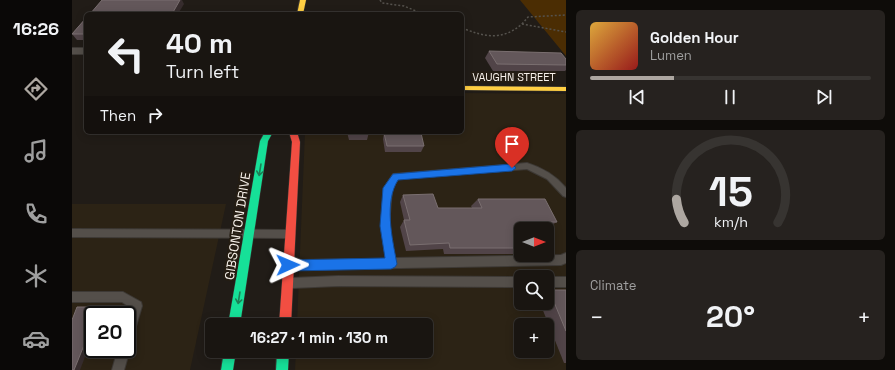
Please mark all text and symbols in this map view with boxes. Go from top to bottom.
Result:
text: 16:26 [13,17,59,40]
text: 40 m [166,25,233,61]
icon: left [100,28,152,80]
text: Golden Hour [650,28,739,47]
text: Lumen [650,47,692,64]
text: Turn left [166,60,239,83]
street label: VAUGHN STREET [472,70,556,84]
icon: directions [22,75,50,103]
icon: previous [626,86,648,108]
icon: pause [719,86,741,108]
icon: next [813,86,835,108]
icon: right [144,104,166,126]
text: Then [100,106,136,125]
pin [495,127,529,168]
icon: arrive [501,133,523,155]
icon: music [22,137,50,165]
one-way arrow [255,163,263,176]
text: 15 [709,165,752,218]
street label: GIBSONTON DRIVE [221,171,254,281]
icon: phone [22,200,50,228]
text: km/h [713,213,748,231]
north arrow [514,222,554,262]
map controls [514,222,554,358]
position arrow [267,244,309,286]
icon: climate [22,262,50,290]
button: search [514,270,554,310]
text: Climate [590,277,636,294]
one-way arrow [235,291,243,304]
text: 20° [706,297,755,336]
text: − [590,303,604,331]
text: + [857,303,871,331]
speed limit sign: 20 [84,306,136,358]
button: + [514,318,554,358]
icon: car [22,325,50,353]
text: 16:27 · 1 min · 130 m [250,328,388,347]

